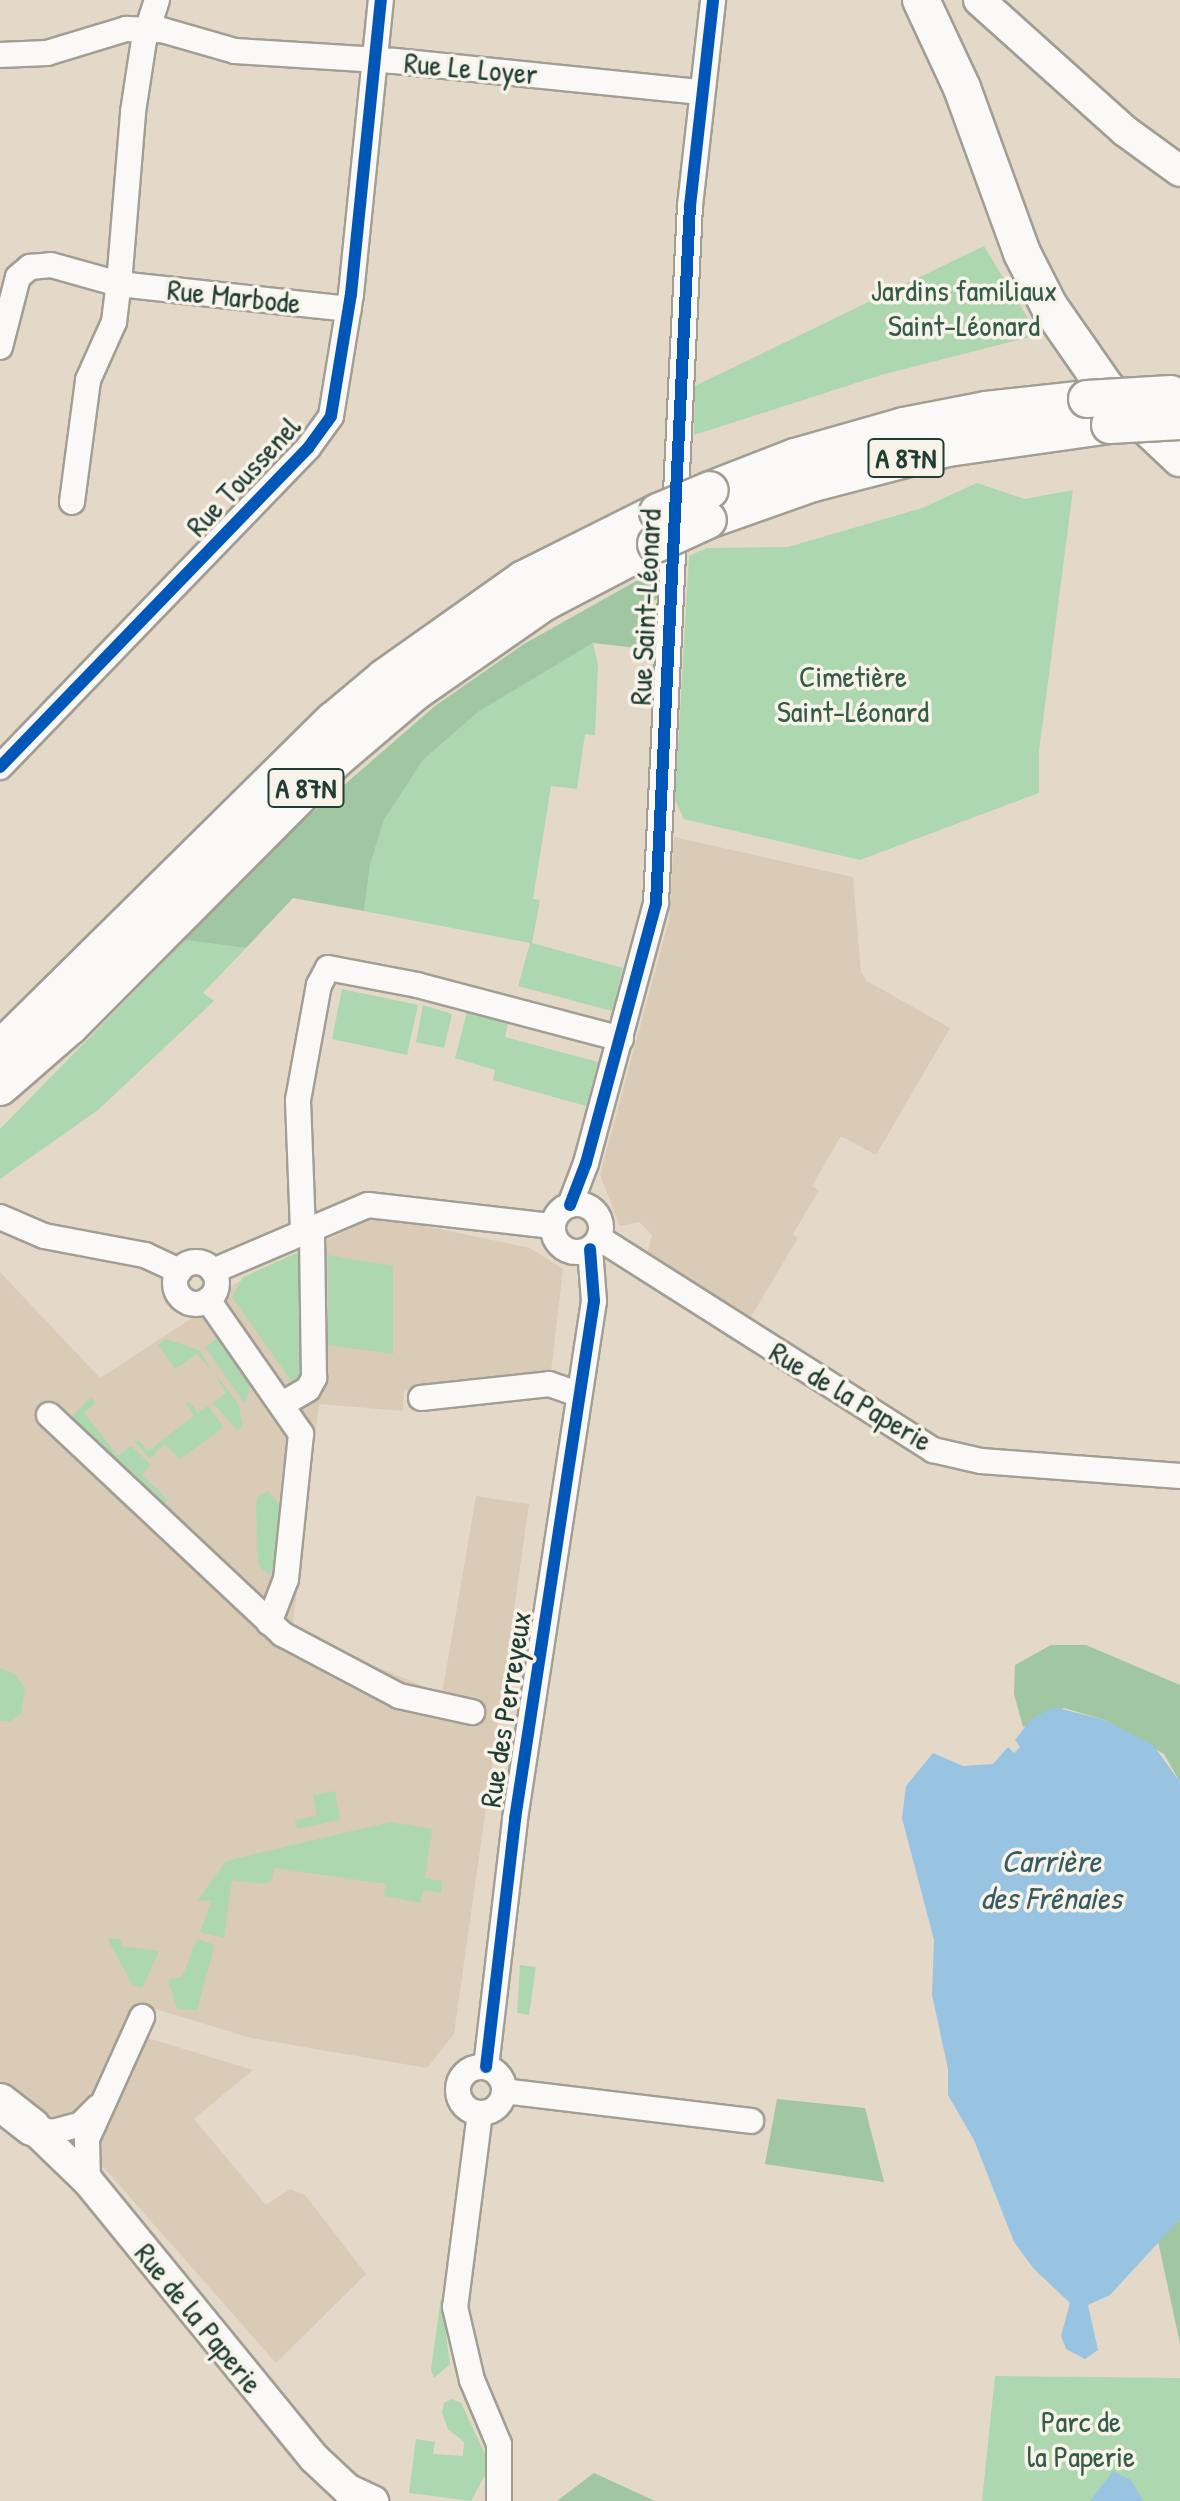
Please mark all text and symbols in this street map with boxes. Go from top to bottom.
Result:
street label: Rue Le Loyer [403,44,539,92]
street label: Rue Marbode [166,271,302,321]
park label: Jardins familiaux Saint-Léonard [871,272,1057,342]
street label: Rue Toussenel [178,408,308,544]
road number: A 87N [866,434,946,482]
street label: Rue Saint-Léonard [622,508,668,706]
park label: Cimetière Saint-Léonard [777,658,929,728]
road number: A 87N [266,764,346,812]
street label: Rue de la Paperie [763,1333,939,1459]
street label: Rue des Perreyeux [472,1608,538,1810]
water label: Carrière des Frênaies [980,1843,1122,1918]
street label: Rue de la Paperie [127,2236,271,2400]
park label: Parc de la Paperie [1027,2403,1135,2474]

